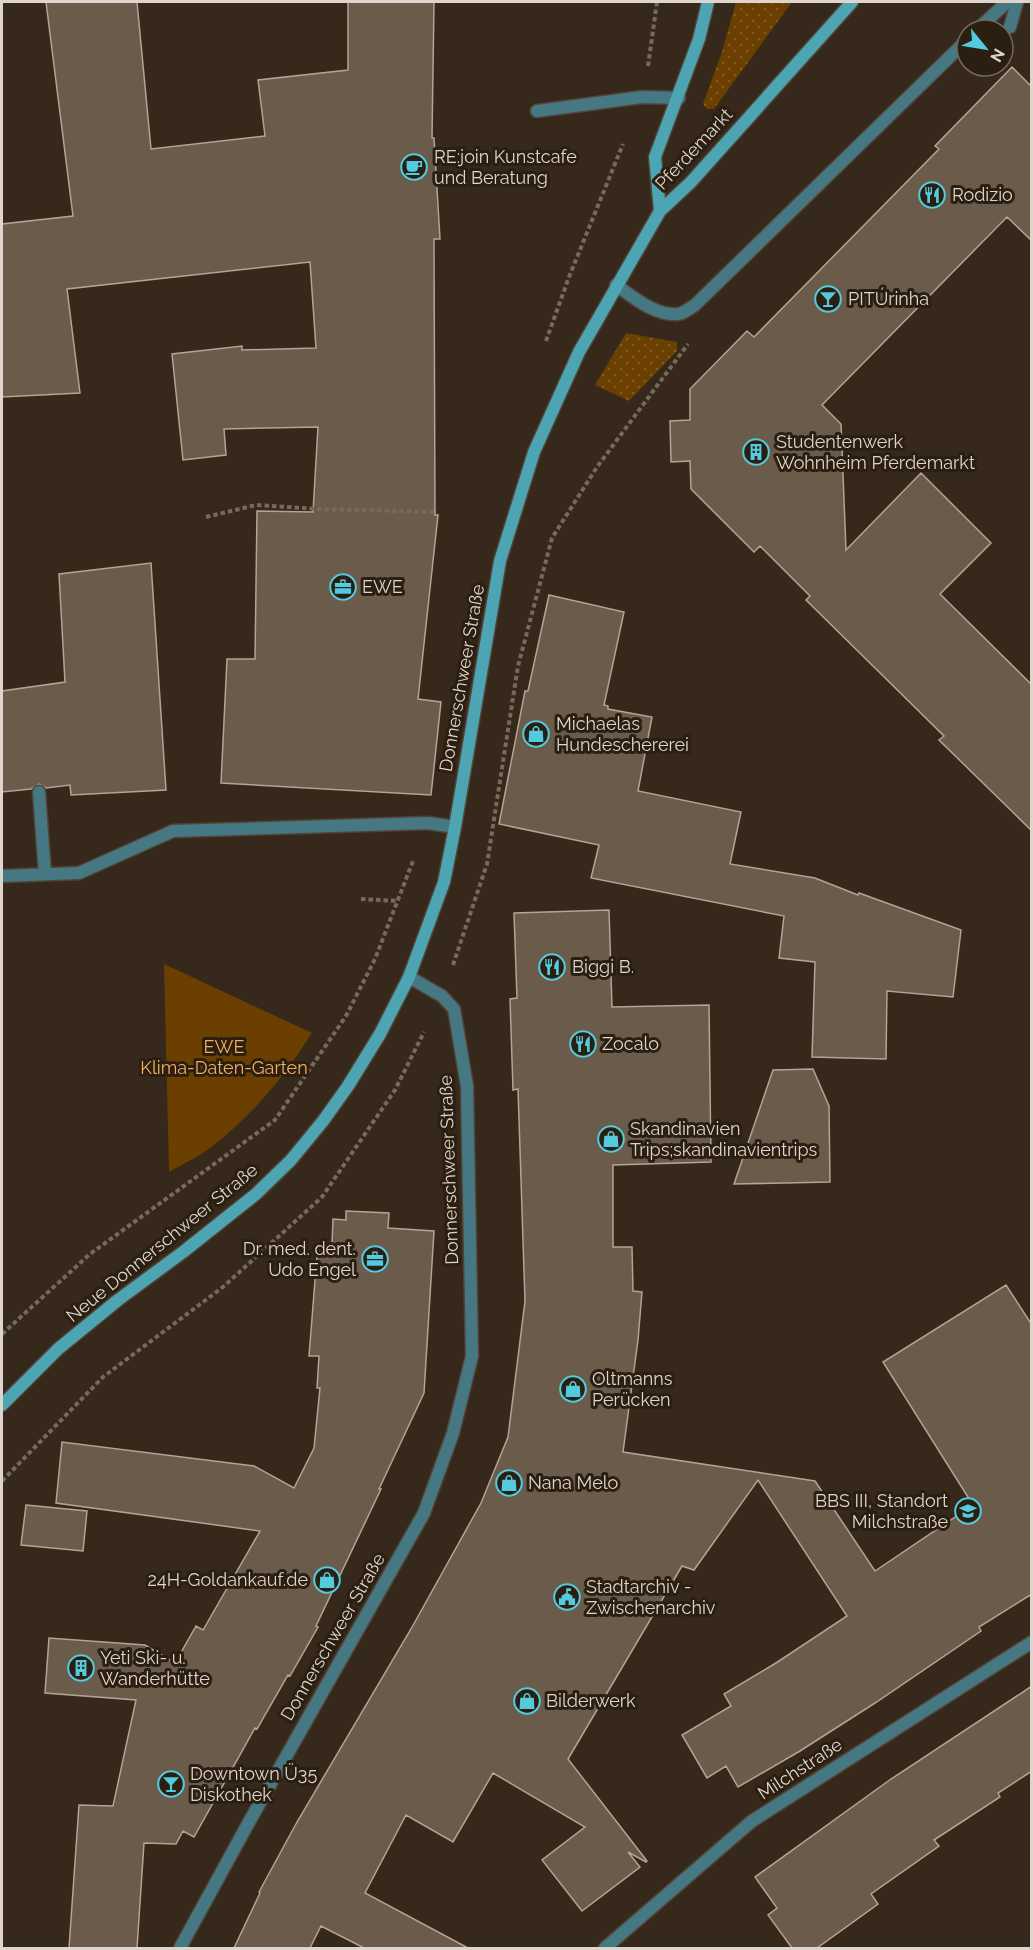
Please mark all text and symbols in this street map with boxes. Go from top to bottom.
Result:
north arrow [955,18,1015,78]
text: N [986,45,1009,65]
street label: Pferdemarkt [651,104,737,194]
place label: RE:join Kunstcafe und Beratung [434,146,577,188]
cafe icon: RE:join Kunstcafe und Beratung [399,152,429,182]
restaurant icon: Rodizio [917,180,947,210]
place label: Rodizio [952,184,1013,205]
bar icon: PITÚrinha [813,284,843,314]
place label: PITÚrinha [848,287,929,309]
place label: Studentenwerk Wohnheim Pferdemarkt [776,431,975,473]
building icon: Studentenwerk Wohnheim Pferdemarkt [741,437,771,467]
office icon: EWE [328,572,358,602]
place label: EWE [362,576,403,597]
street label: Donnerschweer Straße [435,582,488,773]
place label: Michaelas Hundeschererei [556,713,689,755]
shop icon: Michaelas Hundeschererei [521,719,551,749]
restaurant icon: Biggi B. [537,952,567,982]
place label: Biggi B. [572,956,634,977]
restaurant icon: Zocalo [568,1029,598,1059]
place label: Zocalo [602,1033,659,1054]
park label: EWE Klima-Daten-Garten [140,1036,308,1078]
street label: Donnerschweer Straße [435,1074,462,1265]
place label: Skandinavien Trips;skandinavientrips [630,1118,818,1160]
shop icon: Skandinavien Trips;skandinavientrips [596,1124,626,1154]
street label: Neue Donnerschweer Straße [62,1159,262,1326]
place label: Dr. med. dent. Udo Engel [243,1238,356,1280]
office icon: Dr. med. dent. Udo Engel [360,1244,390,1274]
place label: Oltmanns Perücken [592,1368,673,1410]
shop icon: Oltmanns Perücken [558,1374,588,1404]
shop icon: Nana Melo [494,1468,524,1498]
place label: Nana Melo [528,1472,619,1493]
place label: BBS III, Standort Milchstraße [815,1490,948,1532]
school or university icon: BBS III, Standort Milchstraße [953,1496,983,1526]
street label: Donnerschweer Straße [276,1549,389,1724]
shop icon: 24H-Goldankauf.de [312,1565,342,1595]
place label: 24H-Goldankauf.de [147,1569,308,1590]
place label: Stadtarchiv - Zwischenarchiv [586,1576,716,1618]
public building icon: Stadtarchiv - Zwischenarchiv [552,1582,582,1612]
place label: Yeti Ski- u. Wanderhütte [100,1647,210,1689]
building icon: Yeti Ski- u. Wanderhütte [66,1653,96,1683]
shop icon: Bilderwerk [512,1686,542,1716]
place label: Bilderwerk [546,1690,636,1711]
street label: Milchstraße [754,1733,846,1804]
place label: Downtown Ü35 Diskothek [190,1763,317,1805]
bar icon: Downtown Ü35 Diskothek [156,1769,186,1799]

